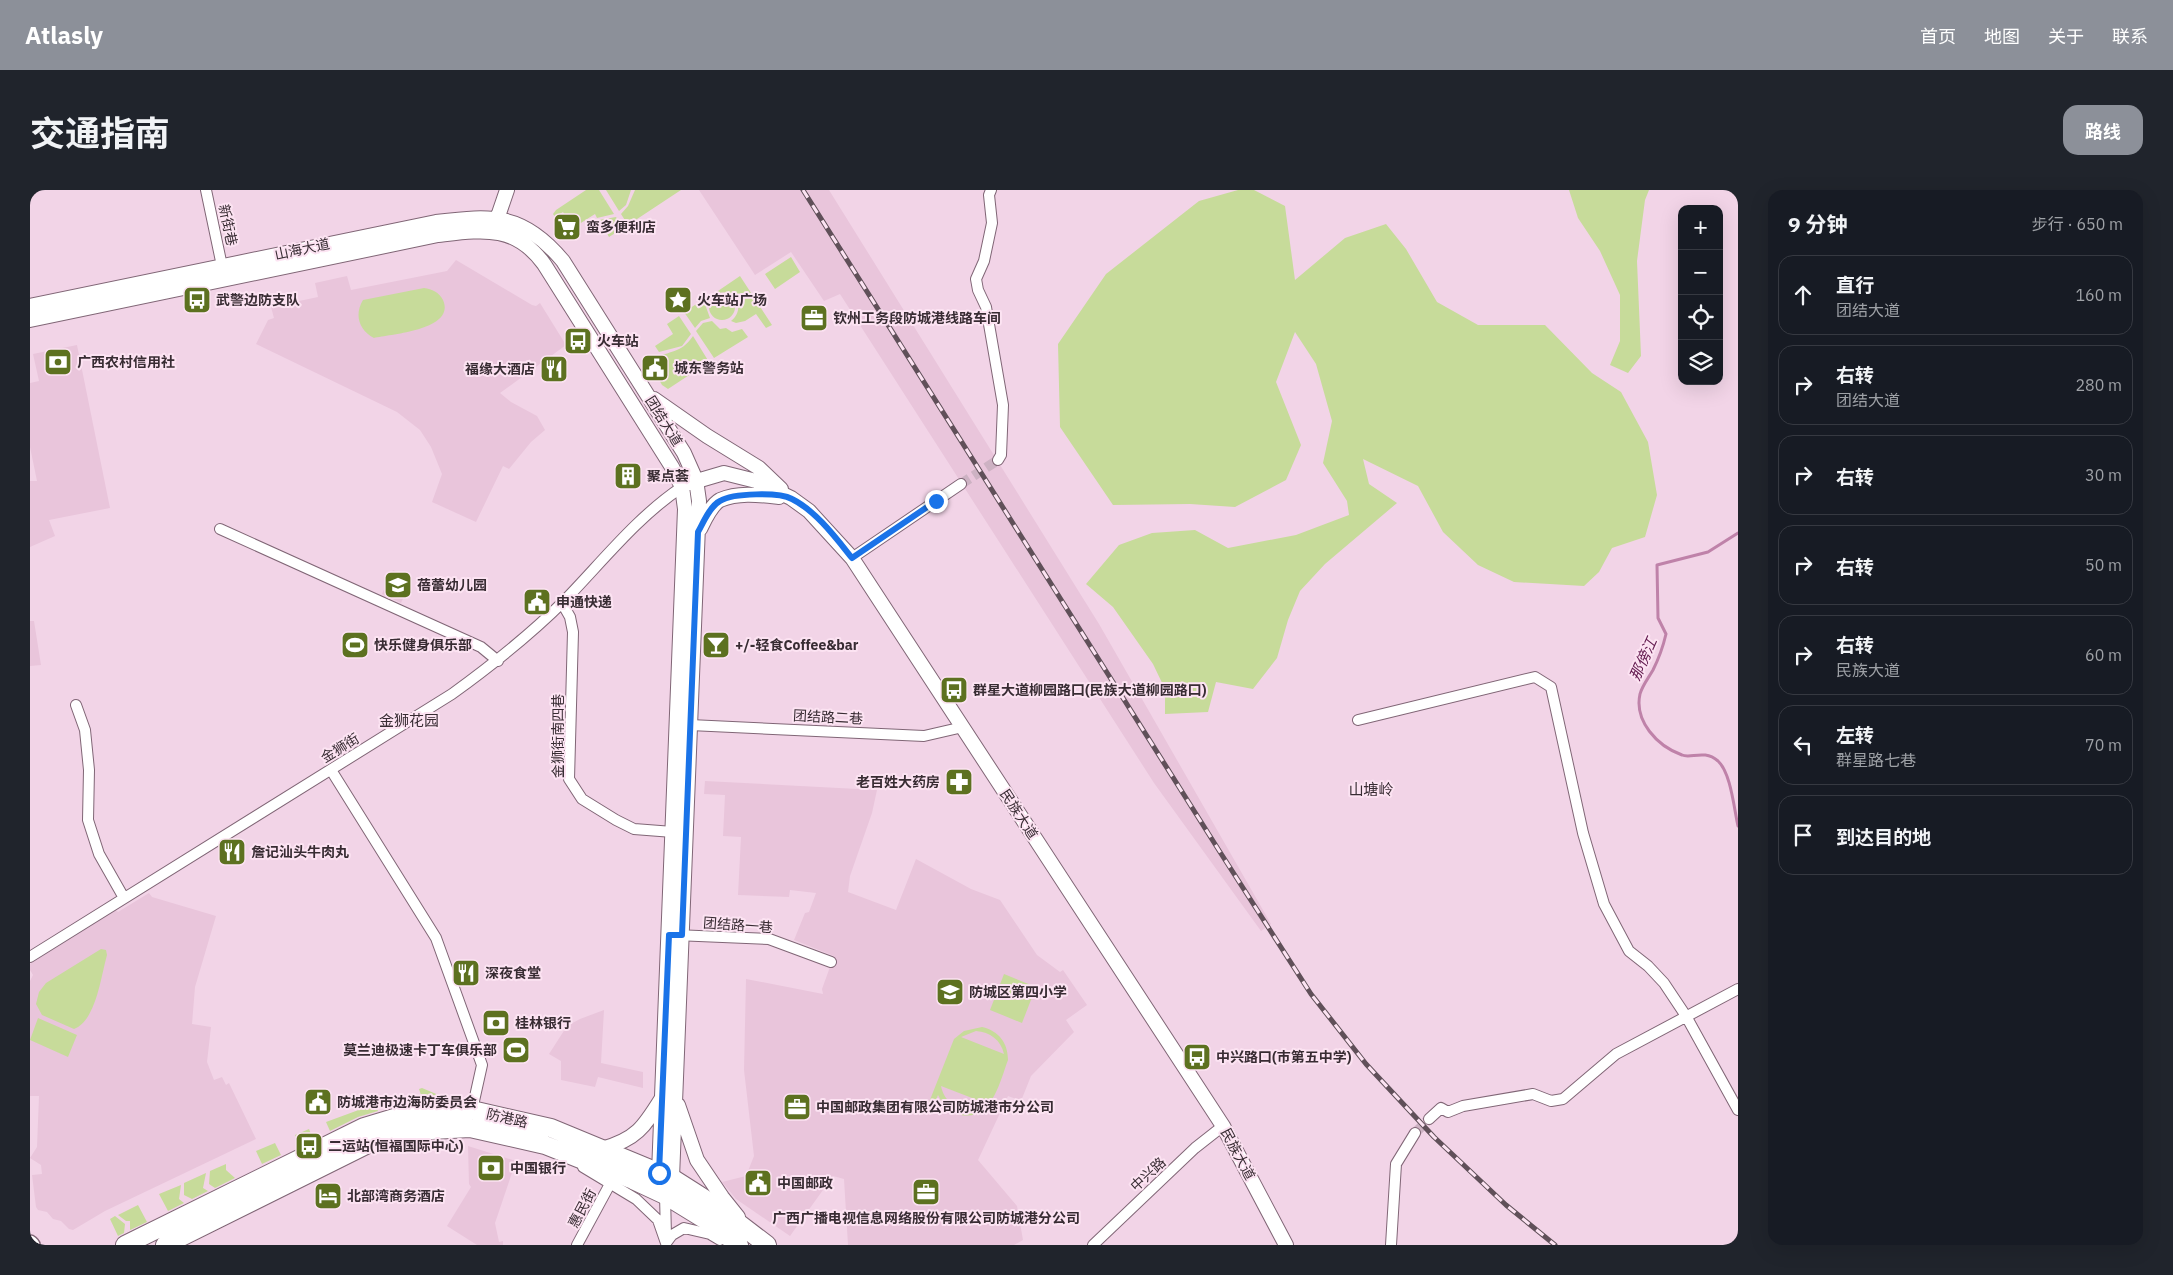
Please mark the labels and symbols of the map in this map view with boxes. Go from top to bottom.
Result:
street label: 新街巷 [215,203,241,247]
supermarket icon: 蛮多便利店 [552,212,582,242]
place label: 蛮多便利店 [586,218,656,236]
street label: 山海大道 [273,234,331,264]
bus stop icon: 武警边防支队 [182,285,212,315]
place icon: 火车站广场 [663,285,693,315]
place label: 武警边防支队 [216,291,300,309]
place label: 火车站广场 [697,291,767,309]
office icon: 钦州工务段防城港线路车间 [799,303,829,333]
place label: 钦州工务段防城港线路车间 [833,309,1001,327]
bus stop icon: 火车站 [563,326,593,356]
place label: 火车站 [597,332,639,350]
bank icon: 广西农村信用社 [43,347,73,377]
place label: 广西农村信用社 [77,353,175,371]
public building icon: 城东警务站 [640,353,670,383]
restaurant icon: 福缘大酒店 [539,354,569,384]
place label: 城东警务站 [674,359,744,377]
place label: 福缘大酒店 [465,360,535,378]
street label: 团结大道 [642,392,686,450]
building icon: 聚点荟 [613,461,643,491]
place label: 聚点荟 [647,467,689,485]
route end [925,490,948,513]
school or university icon: 蓓蕾幼儿园 [383,570,413,600]
place label: 蓓蕾幼儿园 [417,576,487,594]
public building icon: 申通快递 [522,587,552,617]
place label: 申通快递 [556,593,612,611]
sports icon: 快乐健身俱乐部 [340,630,370,660]
bar icon: +/-轻食Coffee&bar [701,630,731,660]
water label: 那傍江 [1625,633,1662,683]
place label: 快乐健身俱乐部 [374,636,472,654]
place label: +/-轻食Coffee&bar [735,636,859,654]
bus stop icon: 群星大道柳园路口(民族大道柳园路口) [939,675,969,705]
place label: 群星大道柳园路口(民族大道柳园路口) [973,681,1207,699]
street label: 金狮街南四巷 [549,694,567,778]
street label: 团结路二巷 [793,706,863,728]
district label: 金狮花园 [379,711,439,730]
street label: 金狮街 [317,729,363,767]
pharmacy icon: 老百姓大药房 [944,767,974,797]
place label: 老百姓大药房 [856,773,940,791]
district label: 山塘岭 [1348,780,1394,799]
street label: 民族大道 [996,786,1042,842]
restaurant icon: 詹记汕头牛肉丸 [217,837,247,867]
place label: 詹记汕头牛肉丸 [251,843,349,861]
street label: 团结路一巷 [702,914,774,936]
restaurant icon: 深夜食堂 [451,958,481,988]
place label: 深夜食堂 [485,964,541,982]
school or university icon: 防城区第四小学 [935,977,965,1007]
place label: 防城区第四小学 [969,983,1067,1001]
bank icon: 桂林银行 [481,1008,511,1038]
place label: 桂林银行 [515,1014,571,1032]
sports icon: 莫兰迪极速卡丁车俱乐部 [501,1035,531,1065]
place label: 莫兰迪极速卡丁车俱乐部 [343,1041,497,1059]
bus stop icon: 中兴路口(巿第五中学) [1182,1042,1212,1072]
place label: 中兴路口(巿第五中学) [1216,1048,1352,1066]
public building icon: 防城港市边海防委员会 [303,1087,333,1117]
office icon: 中国邮政集团有限公司防城港市分公司 [782,1092,812,1122]
place label: 防城港市边海防委员会 [337,1093,477,1111]
place label: 中国邮政集团有限公司防城港市分公司 [816,1098,1054,1116]
street label: 防港路 [485,1105,529,1131]
street label: 民族大道 [1217,1125,1259,1183]
bus stop icon: 二运站(恒福国际中心) [294,1131,324,1161]
place label: 二运站(恒福国际中心) [328,1137,464,1155]
bank icon: 中国银行 [476,1153,506,1183]
street label: 中兴路 [1127,1153,1169,1195]
place label: 中国银行 [510,1159,566,1177]
route start [648,1162,671,1185]
public building icon: 中国邮政 [743,1168,773,1198]
place label: 中国邮政 [777,1174,833,1192]
office icon: 广西广播电视信息网络股份有限公司防城港分公司 [911,1177,941,1207]
hotel icon: 北部湾商务酒店 [313,1181,343,1211]
street label: 惠民街 [564,1185,600,1231]
place label: 北部湾商务酒店 [347,1187,445,1205]
place label: 广西广播电视信息网络股份有限公司防城港分公司 [772,1209,1080,1227]

